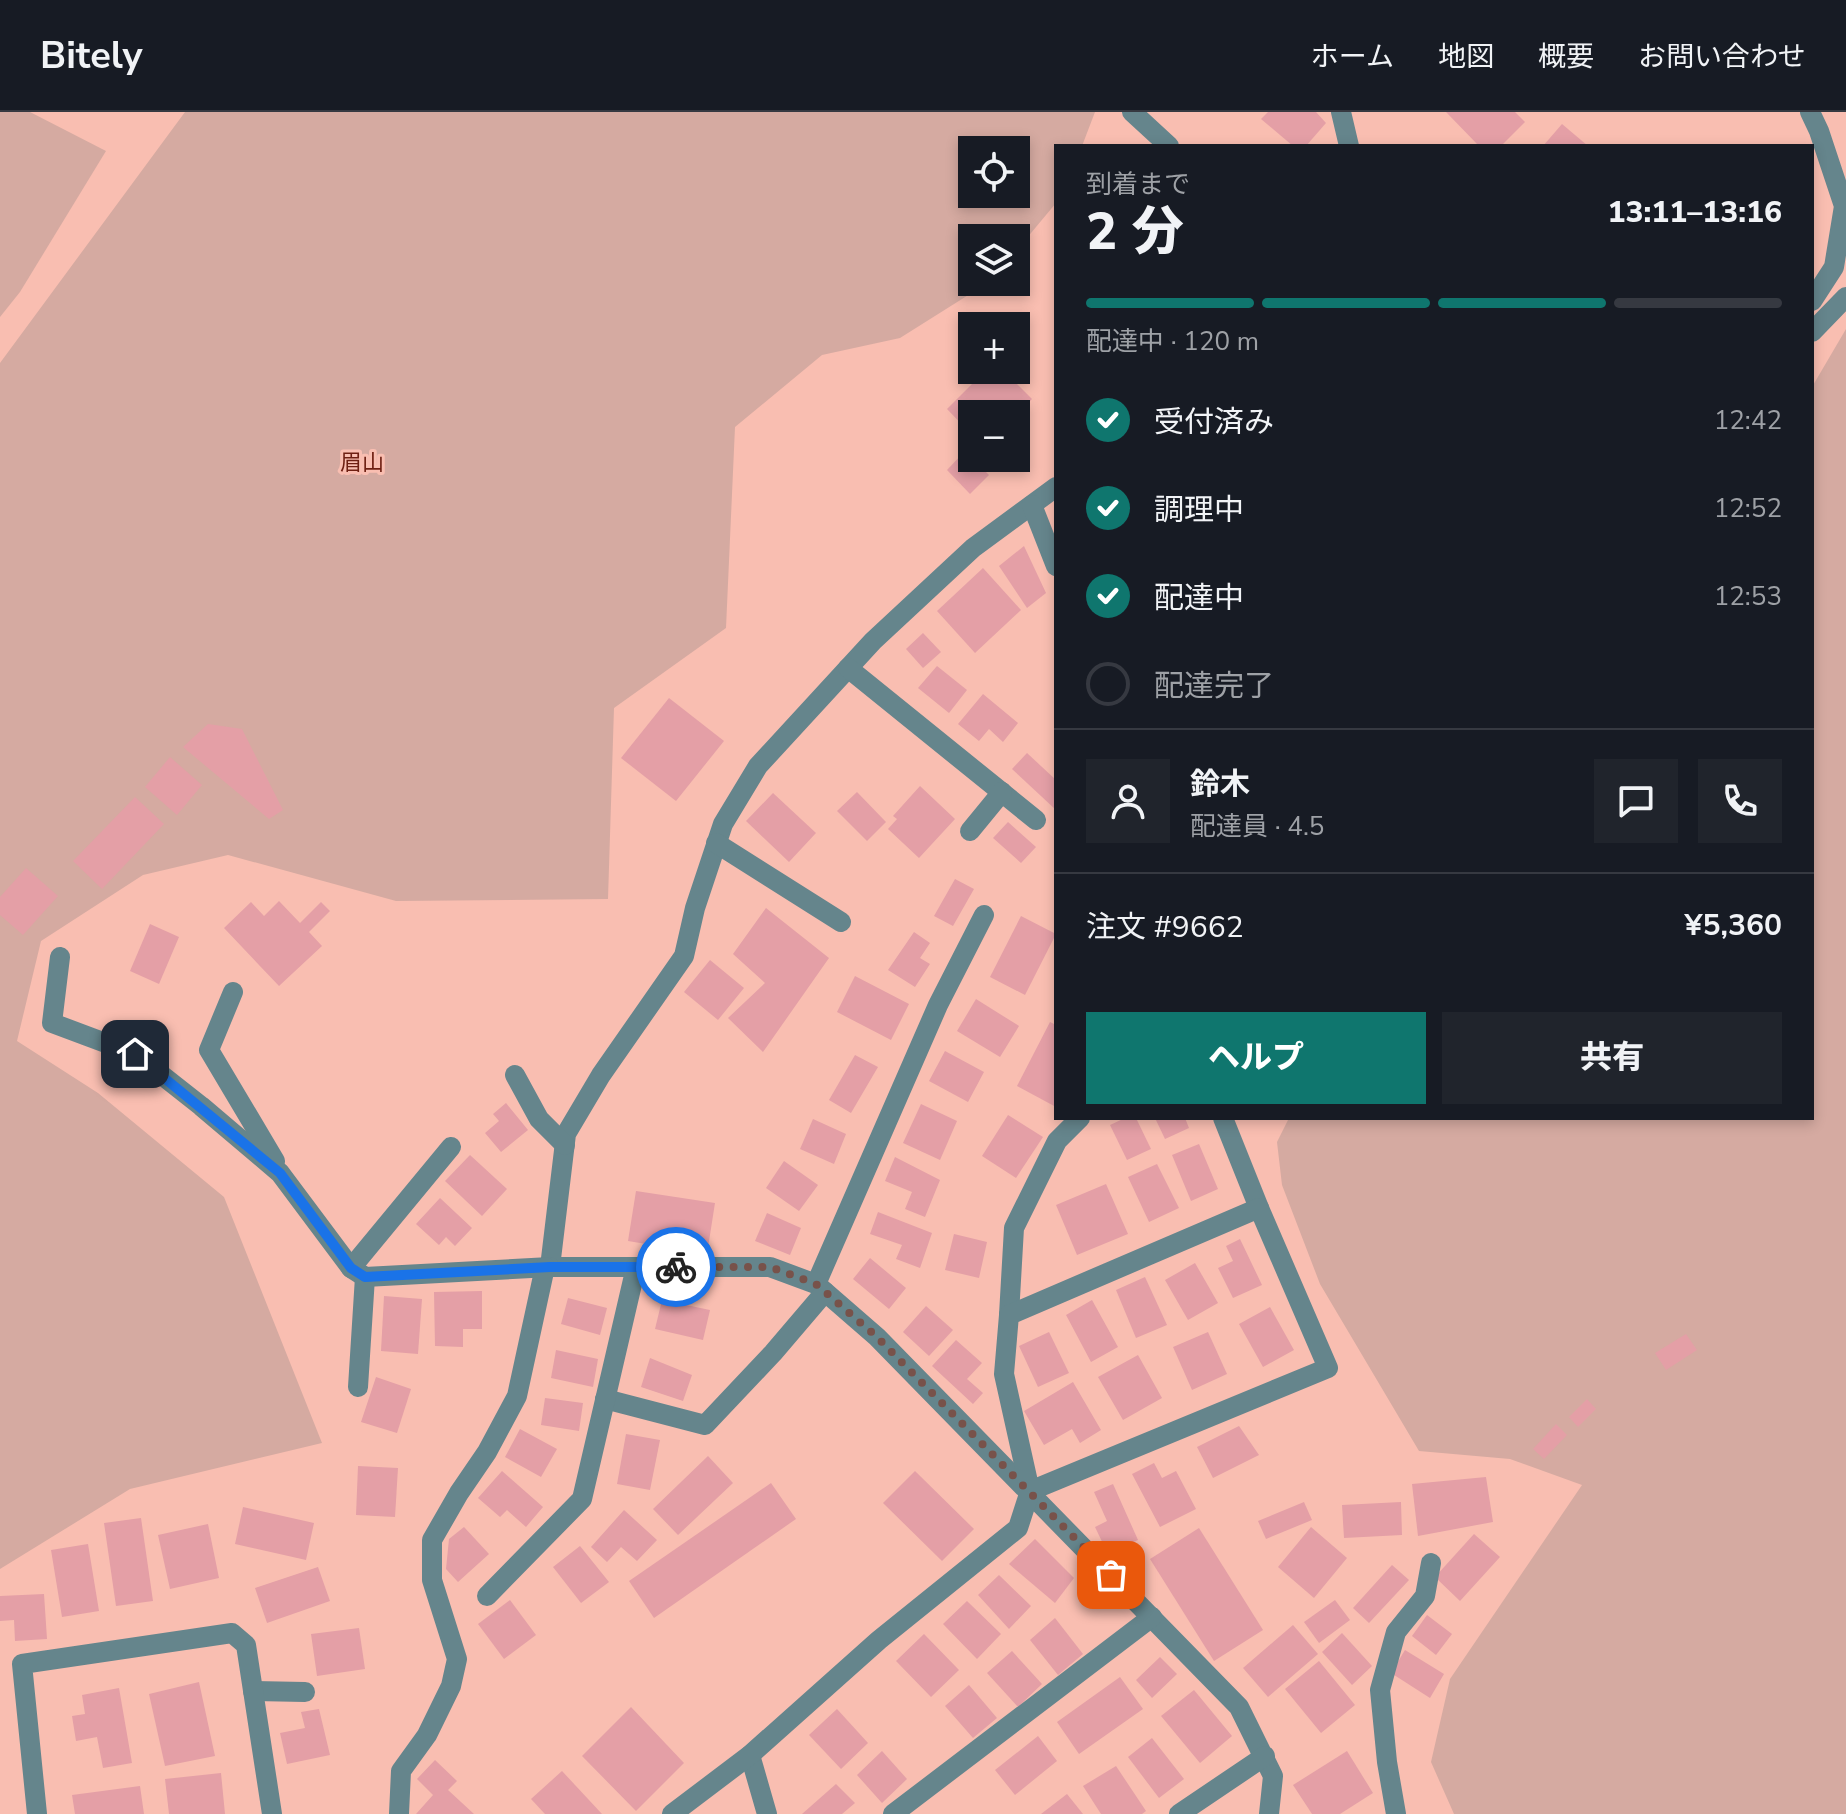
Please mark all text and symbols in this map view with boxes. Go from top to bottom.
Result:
text: Bitely [40,30,142,81]
text: ホーム [1311,38,1394,76]
text: 地図 [1438,38,1494,76]
text: 概要 [1538,38,1594,76]
text: お問い合わせ [1638,38,1806,76]
map controls [958,136,1030,472]
button: locate [958,136,1030,208]
text: 到着まで [1086,167,1190,202]
text: 13:11–13:16 [1607,192,1782,233]
text: 2 分 [1086,196,1184,267]
button: layers [958,224,1030,296]
button: + [958,312,1030,384]
text: 配達中 · 120 m [1086,324,1259,359]
icon: check [1086,398,1130,442]
button: − [958,400,1030,472]
text: 受付済み [1154,402,1274,443]
text: 12:42 [1714,403,1782,438]
park label: 眉山 [340,448,384,478]
icon: check [1086,486,1130,530]
text: 調理中 [1154,490,1244,531]
text: 12:52 [1714,491,1782,526]
icon: check [1086,574,1130,618]
text: 配達中 [1154,578,1244,619]
text: 12:53 [1714,579,1782,614]
text: 配達完了 [1154,666,1274,707]
button: person [1086,759,1170,843]
button: chat [1594,759,1678,843]
button: phone [1698,759,1782,843]
text: 鈴木 [1190,764,1250,805]
text: 配達員 · 4.5 [1190,809,1324,844]
text: ¥5,360 [1685,905,1782,946]
text: 注文 #9662 [1086,907,1244,948]
button: ヘルプ [1086,1012,1426,1104]
button: 共有 [1442,1012,1782,1104]
pin [101,1020,169,1088]
icon: home [113,1032,157,1076]
courier [636,1227,716,1307]
icon: bike [654,1245,698,1289]
pin [1077,1541,1145,1609]
icon: bag [1089,1553,1133,1597]

